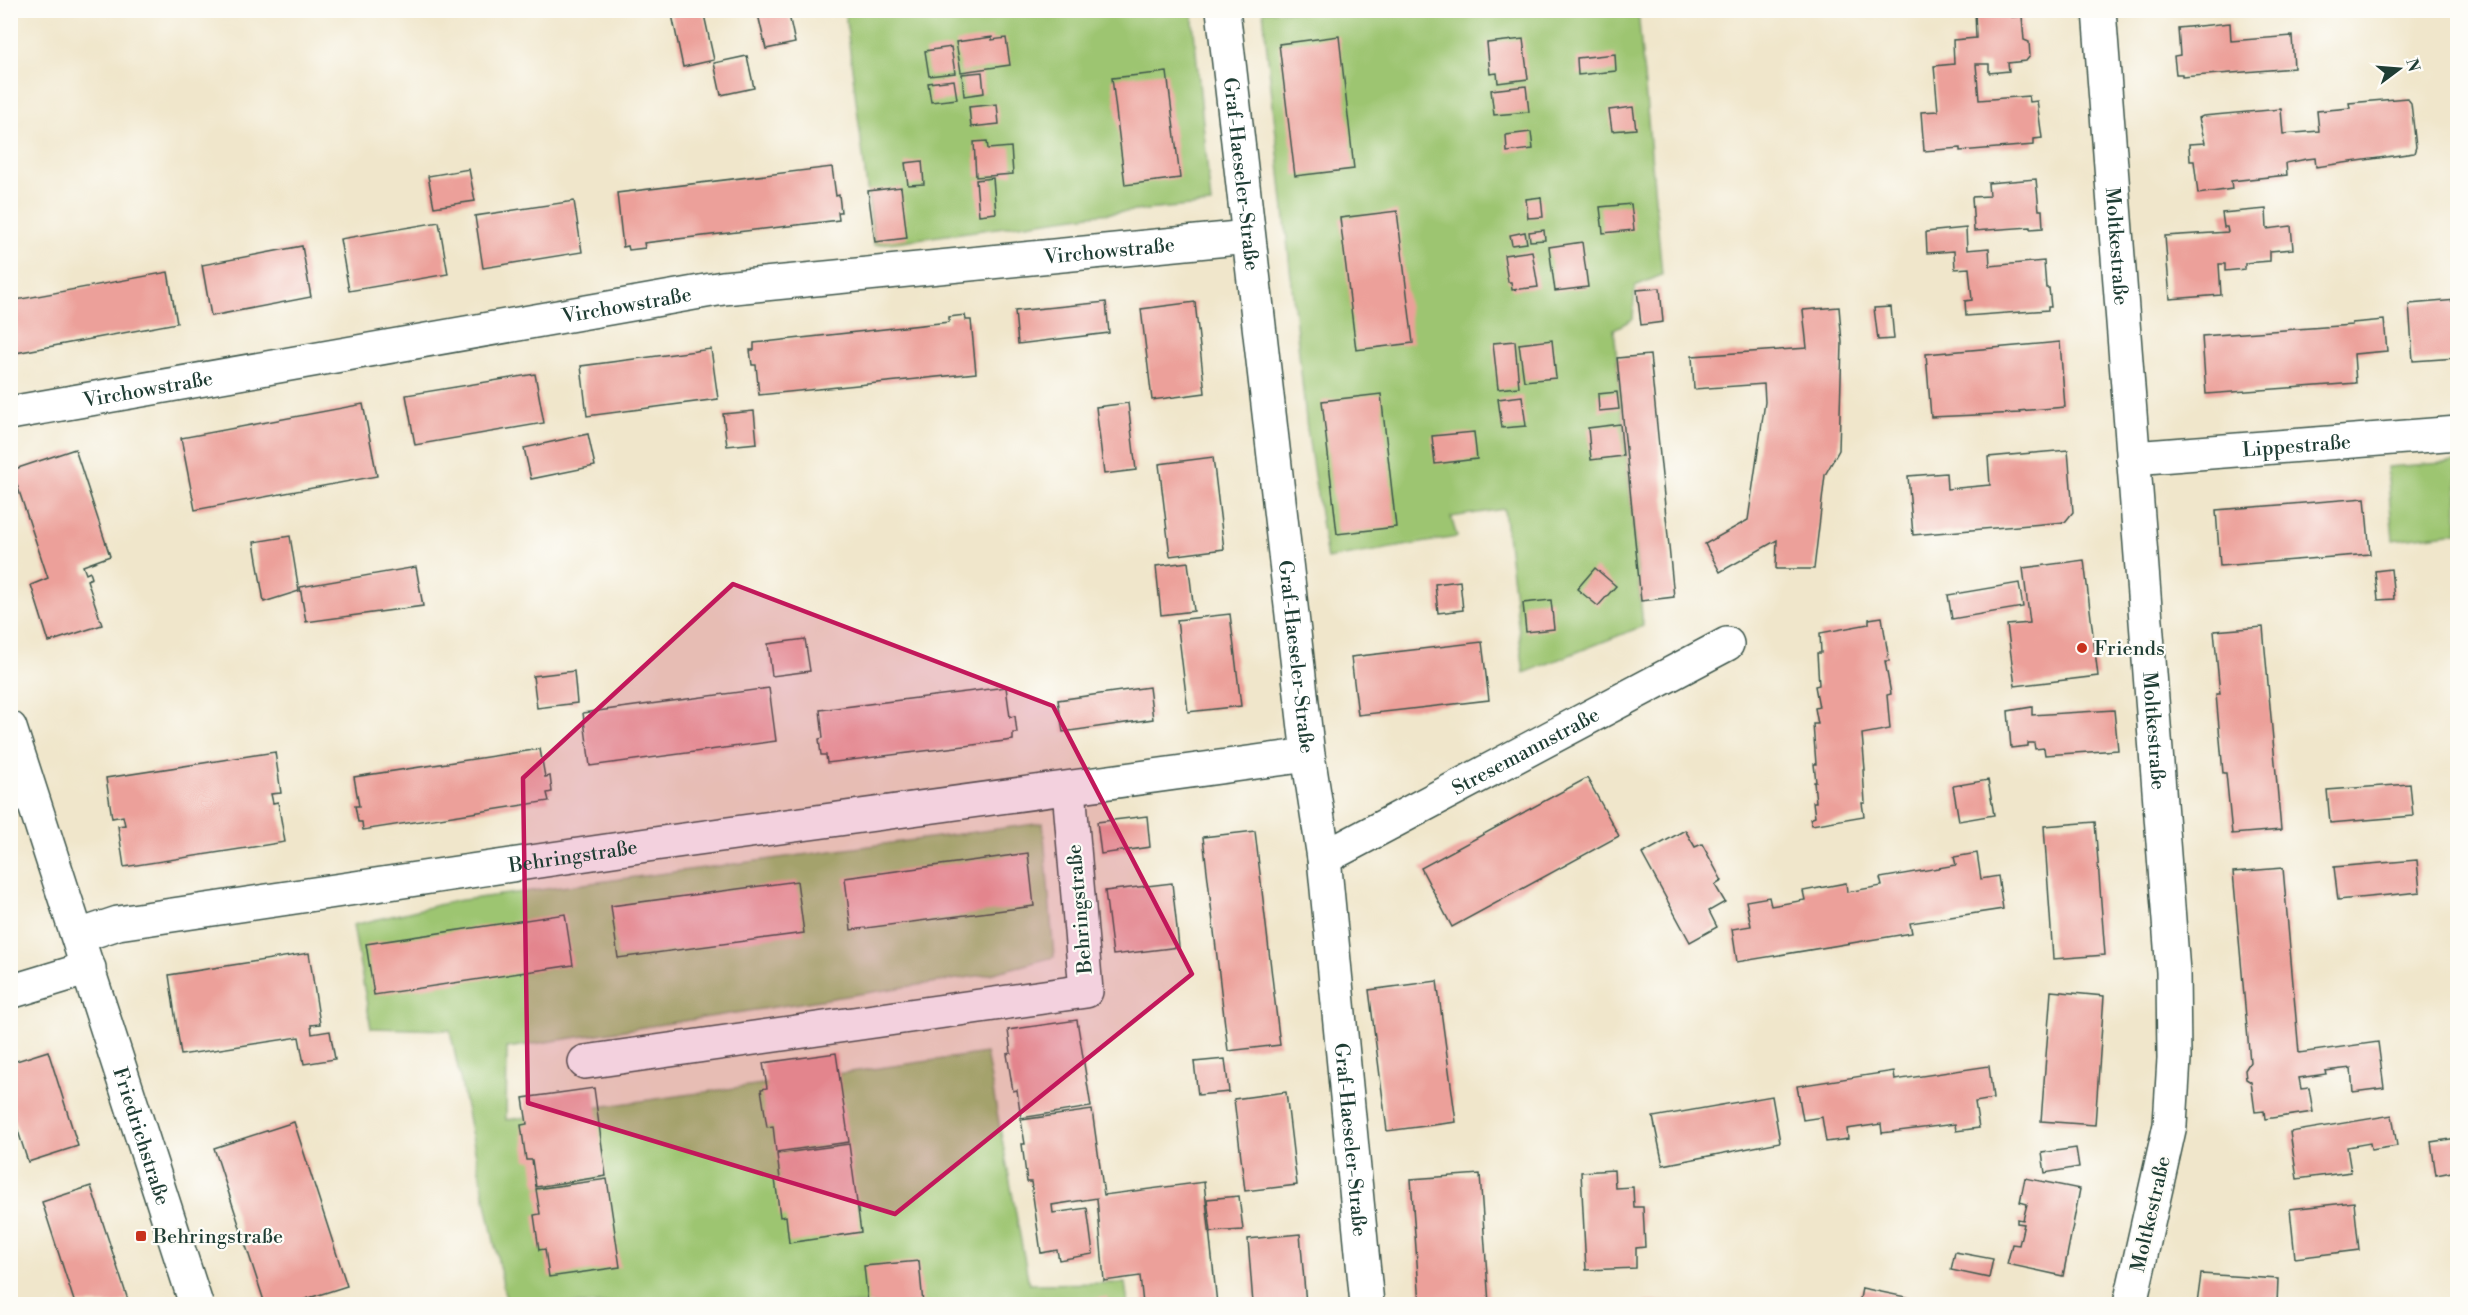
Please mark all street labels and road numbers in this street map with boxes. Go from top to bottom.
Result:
street label: Graf-Haeseler-Straße [1217,76,1264,272]
street label: Moltkestraße [2099,186,2133,306]
street label: Virchowstraße [1042,233,1176,271]
street label: Virchowstraße [559,283,694,330]
street label: Virchowstraße [80,367,215,414]
street label: Lippestraße [2241,430,2352,464]
street label: Graf-Haeseler-Straße [1272,559,1319,755]
street label: Moltkestraße [2136,671,2170,791]
street label: Stresemannstraße [1448,703,1604,802]
street label: Behringstraße [506,836,639,879]
street label: Behringstraße [1062,843,1099,976]
street label: Graf-Haeseler-Straße [1328,1042,1371,1238]
street label: Friedrichstraße [106,1065,174,1209]
street label: Moltkestraße [2126,1154,2177,1275]

